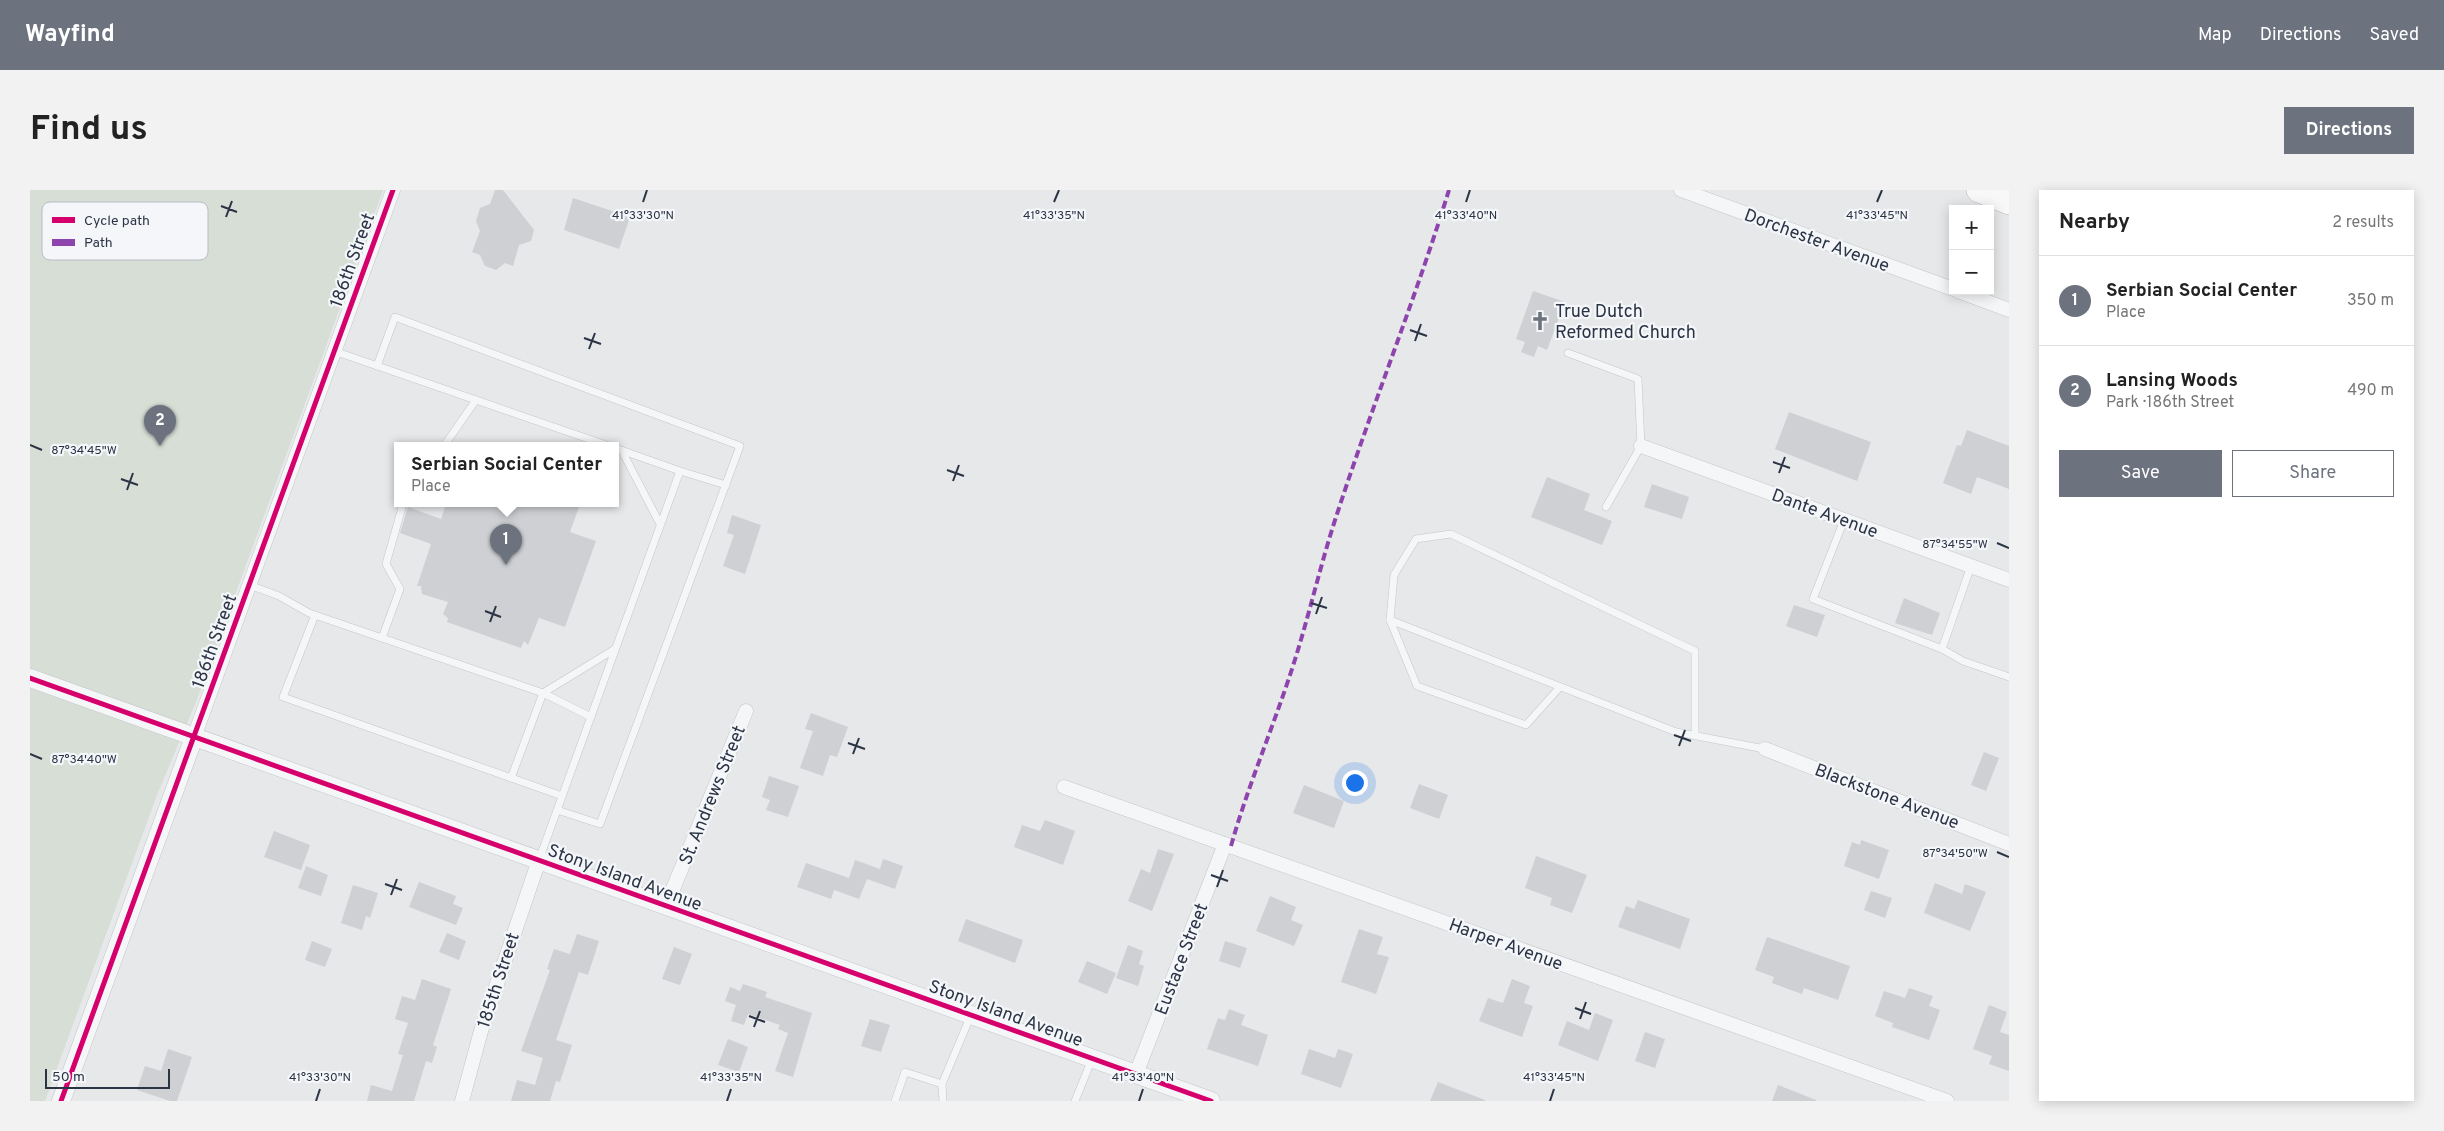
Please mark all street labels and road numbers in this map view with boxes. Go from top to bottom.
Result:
street label: Dorchester Avenue [1741,204,1892,278]
street label: 186th Street [326,210,381,311]
street label: Dante Avenue [1768,485,1881,544]
street label: 186th Street [188,591,243,692]
street label: St. Andrews Street [675,722,752,869]
street label: Blackstone Avenue [1811,759,1962,836]
street label: Stony Island Avenue [544,840,705,917]
street label: Eustace Street [1150,900,1214,1019]
street label: Harper Avenue [1445,914,1566,977]
street label: 185th Street [473,930,526,1031]
street label: Stony Island Avenue [925,976,1086,1053]

